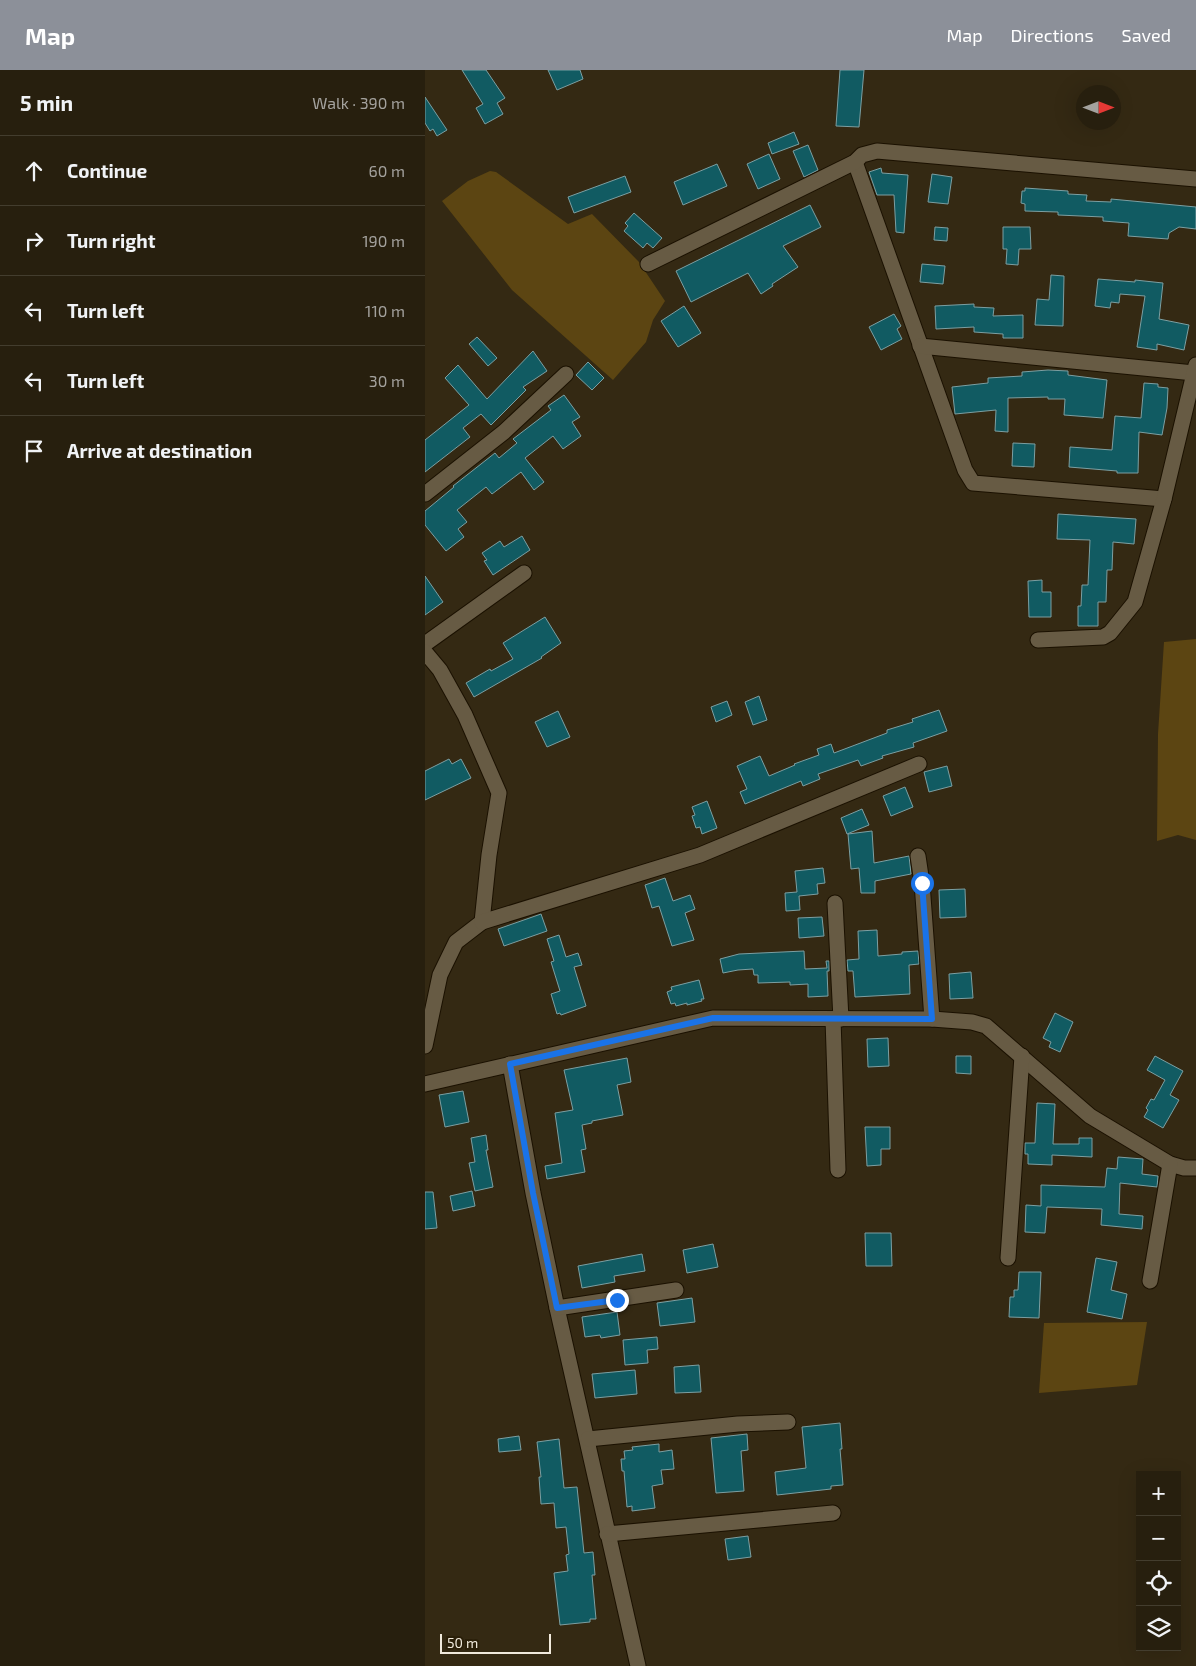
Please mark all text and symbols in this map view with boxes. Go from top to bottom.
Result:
text: Map [25,21,75,50]
text: Map [946,24,983,46]
text: Directions [1011,24,1094,46]
text: Saved [1122,24,1171,46]
north arrow [1076,85,1121,130]
text: 5 min [20,90,73,115]
text: Walk · 390 m [312,93,405,112]
icon: ahead [20,157,48,185]
text: Continue [67,159,147,182]
text: 60 m [369,161,405,180]
icon: right [20,227,48,255]
text: Turn right [67,229,155,252]
text: 190 m [362,231,405,250]
icon: left [20,297,48,325]
text: Turn left [67,299,144,322]
text: 110 m [365,301,405,320]
icon: left [20,367,48,395]
text: Turn left [67,369,144,392]
text: 30 m [369,371,405,390]
icon: arrive [20,437,48,465]
text: Arrive at destination [67,439,252,462]
route start [911,872,934,895]
route end [606,1289,629,1312]
map controls [1136,1471,1181,1651]
button: + [1136,1471,1181,1516]
button: − [1136,1516,1181,1561]
button: locate [1136,1561,1181,1606]
button: layers [1136,1606,1181,1651]
scale bar [440,1631,551,1654]
text: 50 m [447,1634,478,1651]

